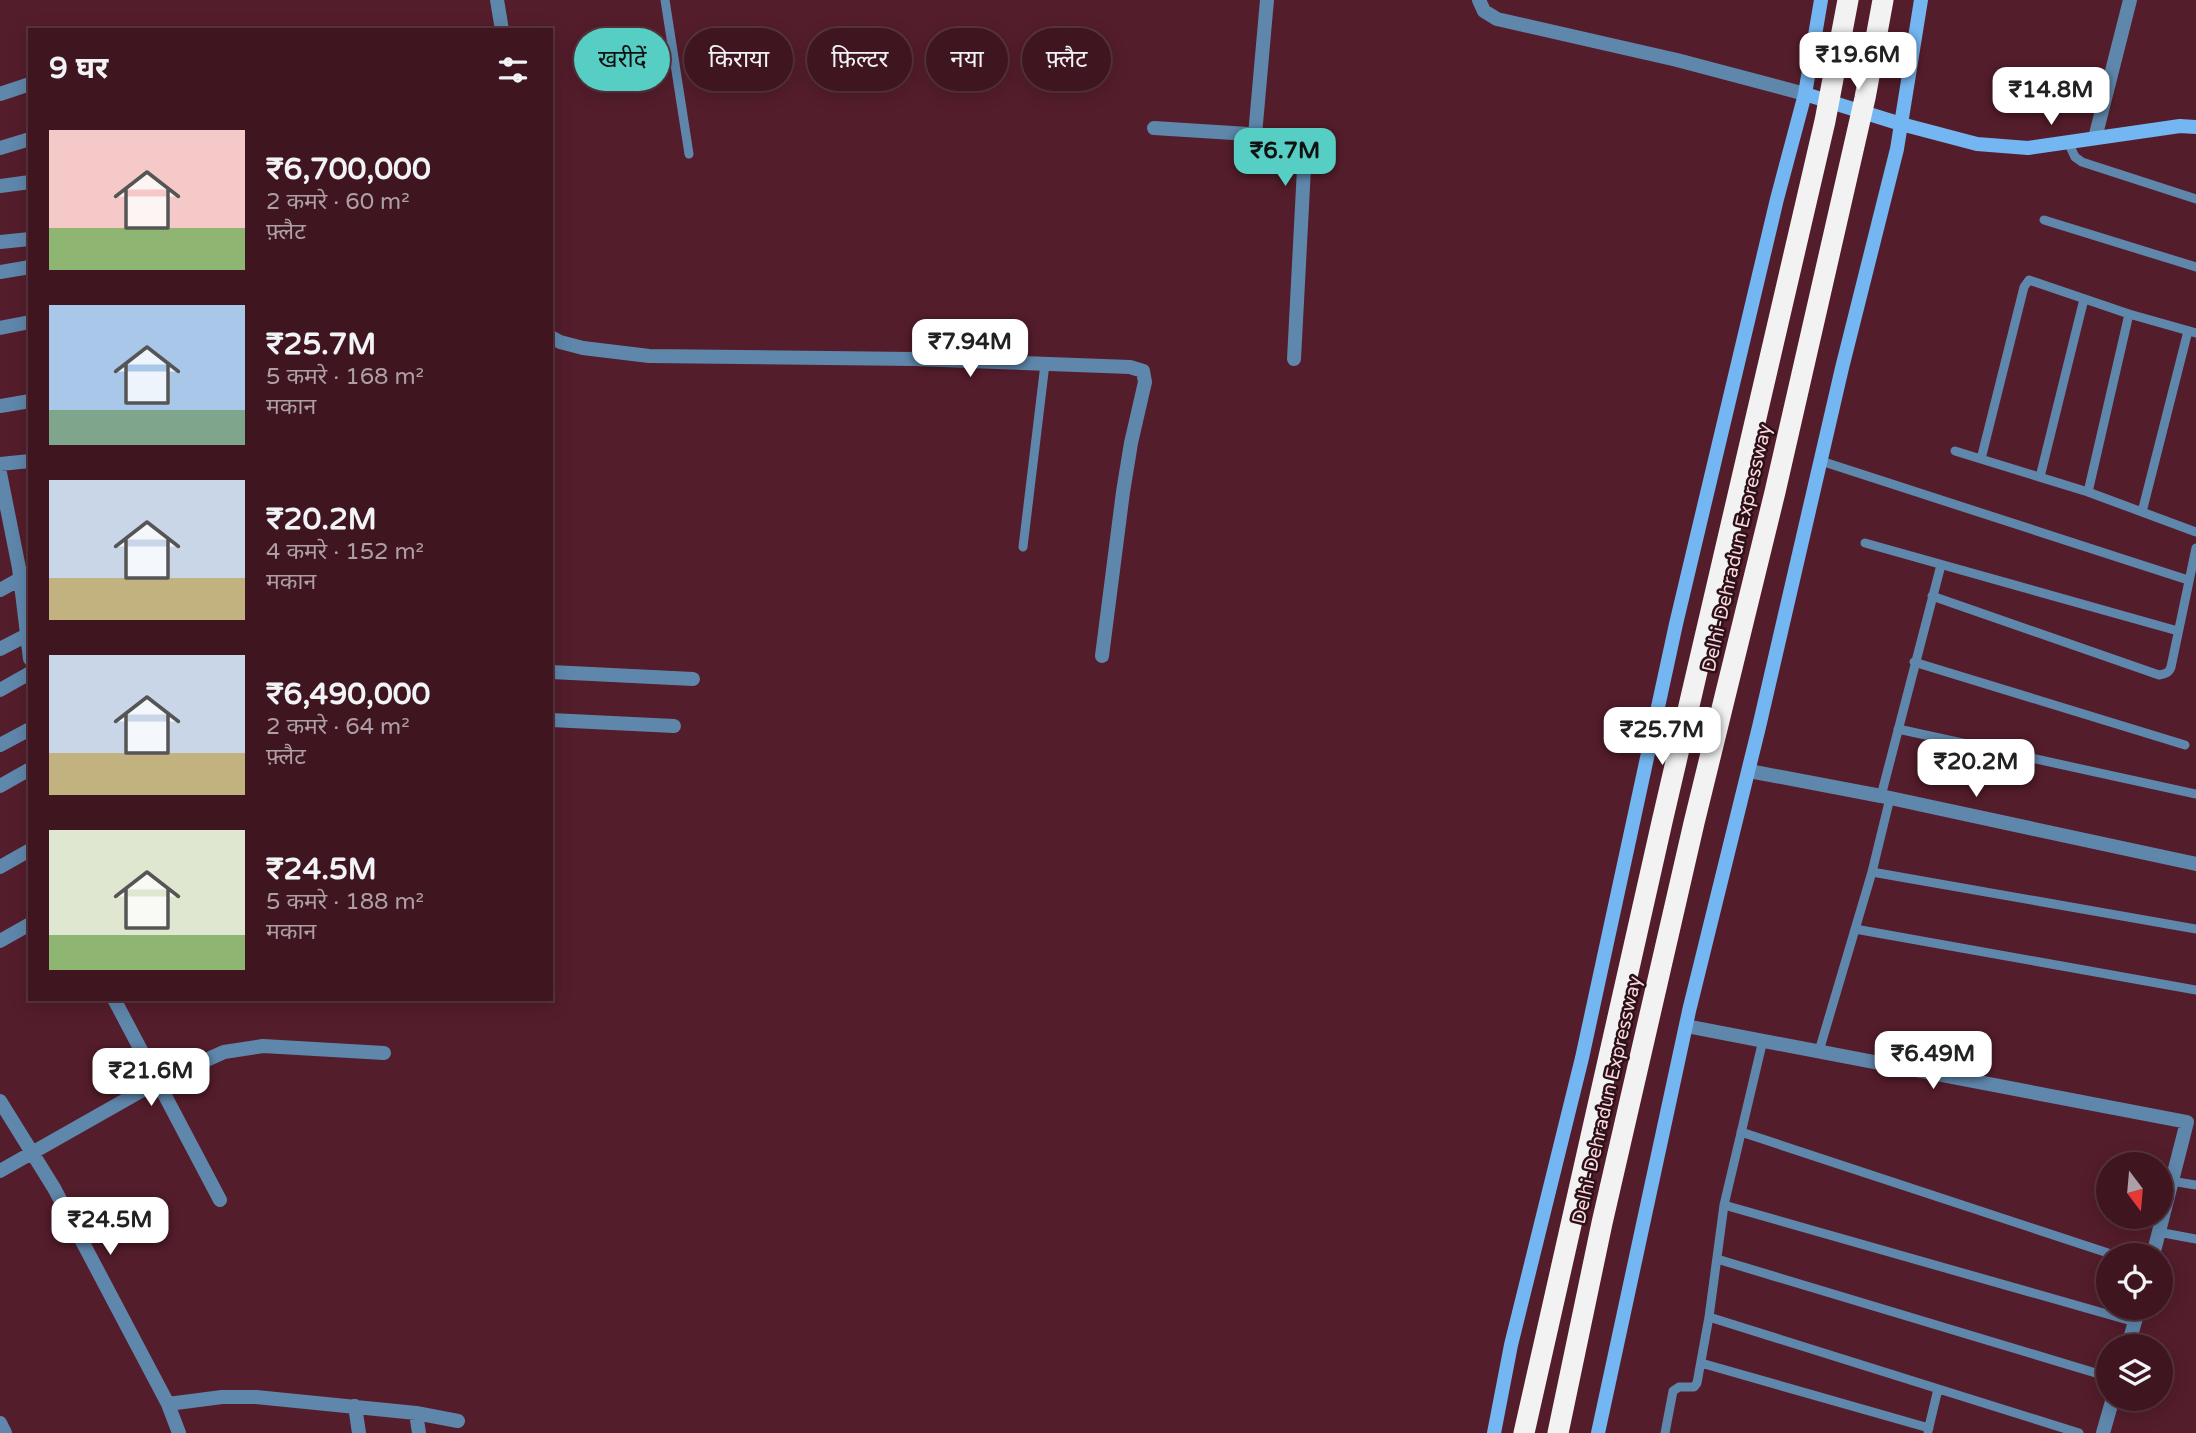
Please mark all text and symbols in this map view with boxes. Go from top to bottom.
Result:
chip: खरीदें [574,28,670,91]
chip: किराया [684,28,793,91]
chip: फ़िल्टर [807,28,912,91]
chip: नया [926,28,1008,91]
chip: फ़्लैट [1022,28,1111,91]
pin: ₹19.6M [1801,32,1915,92]
text: ₹19.6M [1816,41,1901,69]
text: 9 घर [49,50,108,87]
icon: filters [494,51,532,89]
pin: ₹14.8M [1994,68,2108,127]
text: ₹14.8M [2009,76,2093,104]
pin: ₹6.7M [1236,128,1334,188]
text: ₹6.7M [1250,137,1320,165]
text: ₹6,700,000 [266,151,431,188]
icon: home [105,158,189,242]
text: 2 कमरे · 60 m² [266,188,410,216]
text: फ़्लैट [266,218,306,246]
pin: ₹7.94M [913,320,1027,379]
text: ₹25.7M [266,326,376,363]
text: ₹7.94M [928,328,1012,356]
icon: home [105,333,189,417]
text: 5 कमरे · 168 m² [266,363,424,391]
text: मकान [266,393,316,421]
street label: Delhi-Dehradun Expressway [1698,422,1776,674]
text: ₹20.2M [266,501,377,538]
icon: home [105,508,189,592]
text: 4 कमरे · 152 m² [266,538,424,566]
text: मकान [266,568,316,596]
text: ₹6,490,000 [266,676,430,713]
icon: home [105,683,189,767]
pin: ₹25.7M [1605,708,1719,767]
text: 2 कमरे · 64 m² [266,713,410,741]
text: ₹25.7M [1620,716,1704,744]
pin: ₹20.2M [1919,740,2033,799]
text: फ़्लैट [266,743,306,771]
text: ₹20.2M [1934,748,2019,776]
text: ₹24.5M [266,851,377,888]
icon: home [105,858,189,942]
text: 5 कमरे · 188 m² [266,888,424,916]
text: मकान [266,918,316,946]
street label: Delhi-Dehradun Expressway [1568,974,1646,1226]
pin: ₹6.49M [1876,1032,1990,1091]
text: ₹6.49M [1891,1040,1975,1068]
pin: ₹21.6M [94,1048,208,1108]
text: ₹21.6M [109,1057,194,1085]
north arrow [2096,1152,2174,1228]
map controls [2096,1152,2173,1411]
pin: ₹24.5M [53,1198,167,1257]
text: ₹24.5M [68,1206,153,1234]
button: locate [2096,1243,2173,1320]
button: layers [2096,1334,2173,1411]

